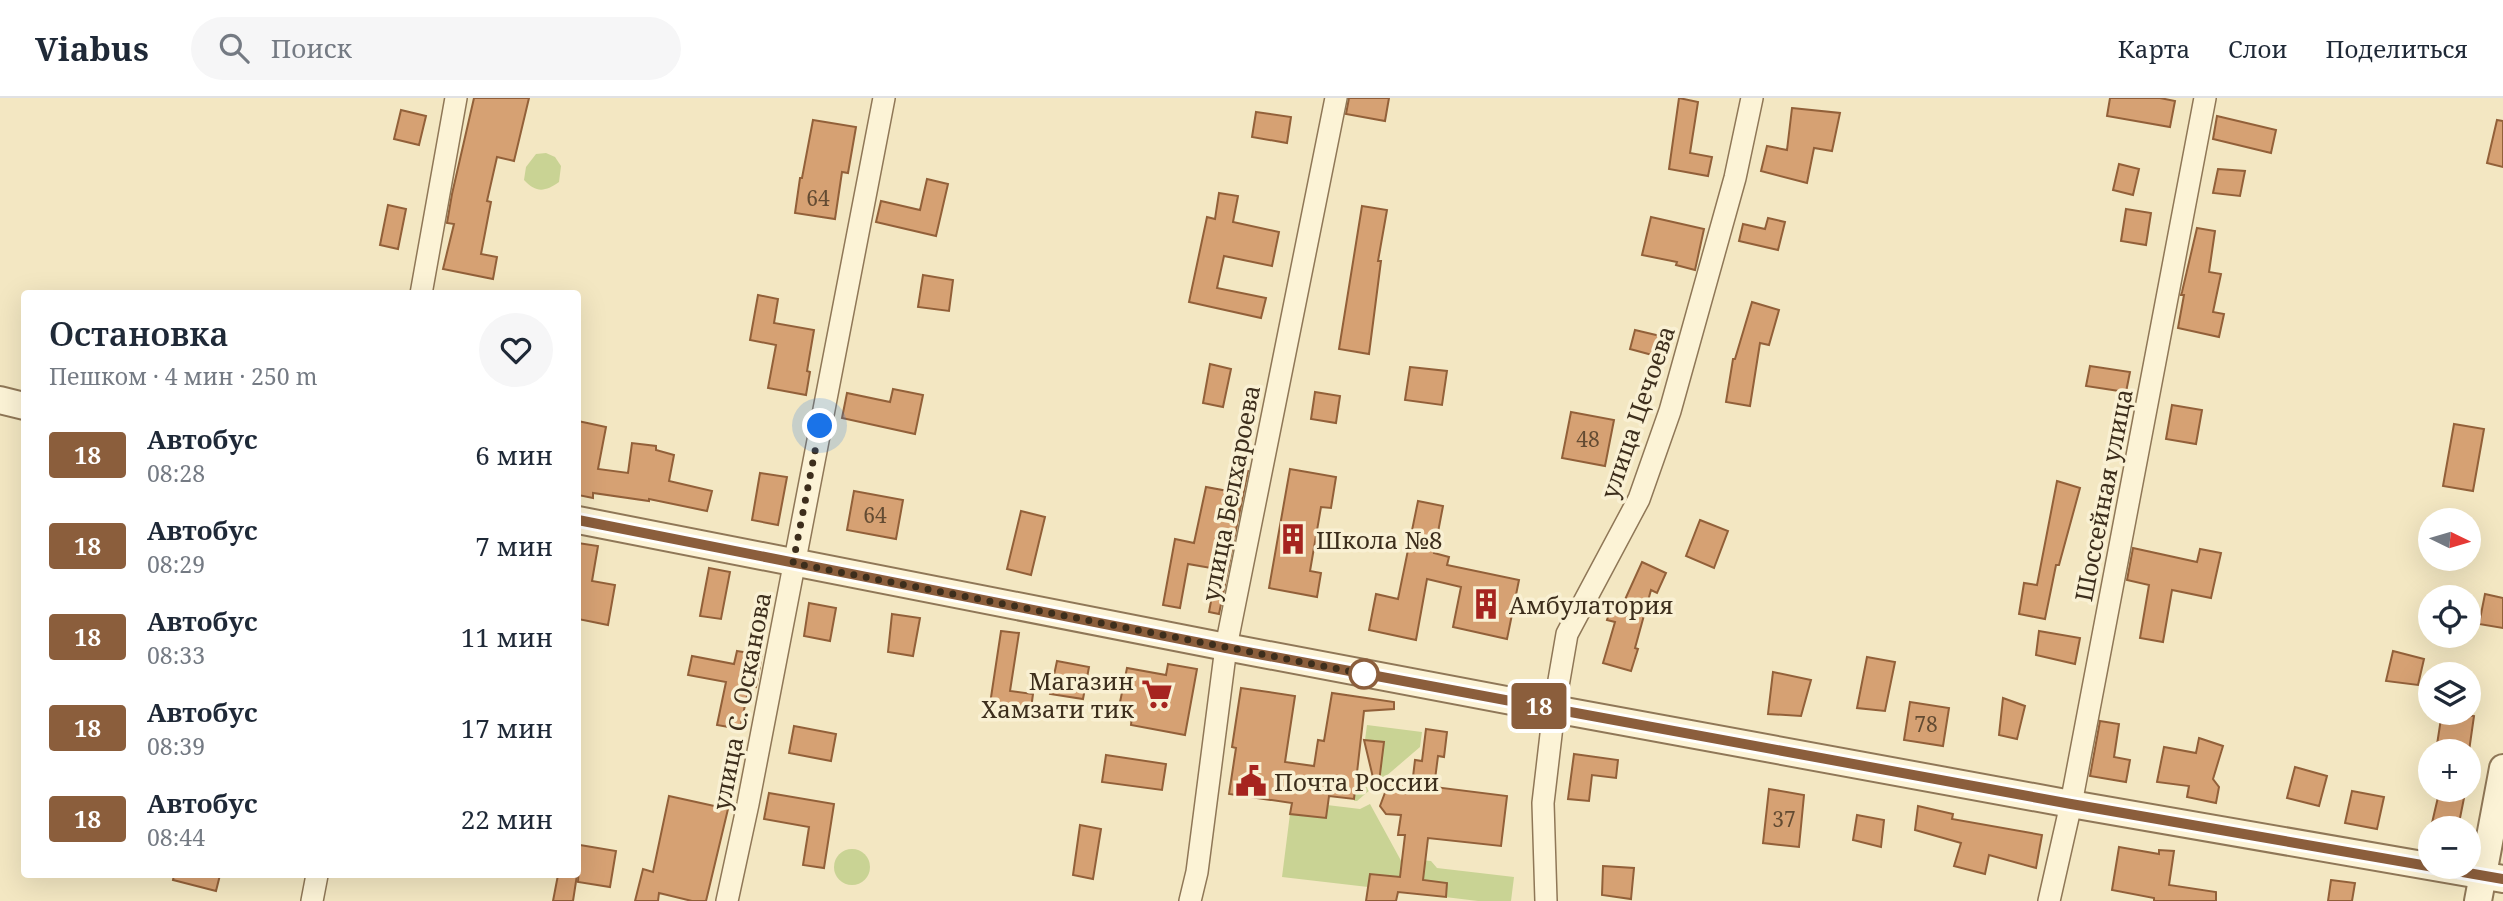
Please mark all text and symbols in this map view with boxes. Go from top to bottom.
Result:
search box [191,17,681,80]
text: Viabus [35,26,149,71]
icon: search [215,29,253,67]
text: Поиск [271,30,352,66]
text: Карта [2118,32,2190,65]
text: Слои [2228,32,2288,65]
text: Поделиться [2326,32,2468,65]
house number: 64 [806,184,830,212]
text: Остановка [49,311,229,356]
button: heart [479,313,553,387]
street label: улица Цечоева [1592,321,1682,503]
text: Пешком · 4 мин · 250 m [49,360,317,392]
street label: улица Белхароева [1193,382,1267,604]
street label: Шоссейная улица [2066,386,2140,604]
your location [802,408,837,443]
text: Автобус [147,421,257,457]
house number: 48 [1576,425,1600,453]
text: 6 мин [475,437,553,473]
text: 18 [74,438,101,471]
text: 08:28 [147,457,205,489]
house number: 64 [863,501,887,529]
north arrow [2418,508,2482,570]
map controls [2418,508,2481,879]
text: Автобус [147,512,257,548]
building icon: Школа №8 [1276,522,1310,556]
place label: Школа №8 [1316,523,1443,556]
text: 7 мин [475,528,553,564]
text: 18 [74,529,101,562]
text: 08:29 [147,548,205,580]
button: locate [2418,585,2481,648]
building icon: Амбулатория [1469,587,1503,621]
place label: Амбулатория [1509,588,1674,621]
street label: улица С. Осканова [704,589,778,813]
text: Автобус [147,603,257,639]
text: 11 мин [461,619,553,655]
text: 18 [74,620,101,653]
text: 08:33 [147,639,205,671]
unlabelled marker [1349,659,1379,689]
button: layers [2418,662,2481,725]
place label: Магазин Хамзати тик [981,664,1135,725]
supermarket icon: Магазин Хамзати тик [1140,677,1174,711]
line badge: 18 [1508,683,1570,729]
text: 18 [1525,689,1553,722]
text: Автобус [147,694,257,730]
text: 17 мин [461,710,553,746]
house number: 78 [1914,710,1938,738]
text: 18 [74,711,101,744]
text: 08:39 [147,730,205,762]
button: + [2418,739,2481,802]
public building icon: Почта России [1234,764,1268,798]
place label: Почта России [1274,765,1439,798]
text: Автобус [147,785,257,821]
text: 22 мин [461,801,553,837]
text: 18 [74,802,101,835]
house number: 37 [1772,805,1796,833]
button: − [2418,816,2481,879]
text: 08:44 [147,821,205,853]

